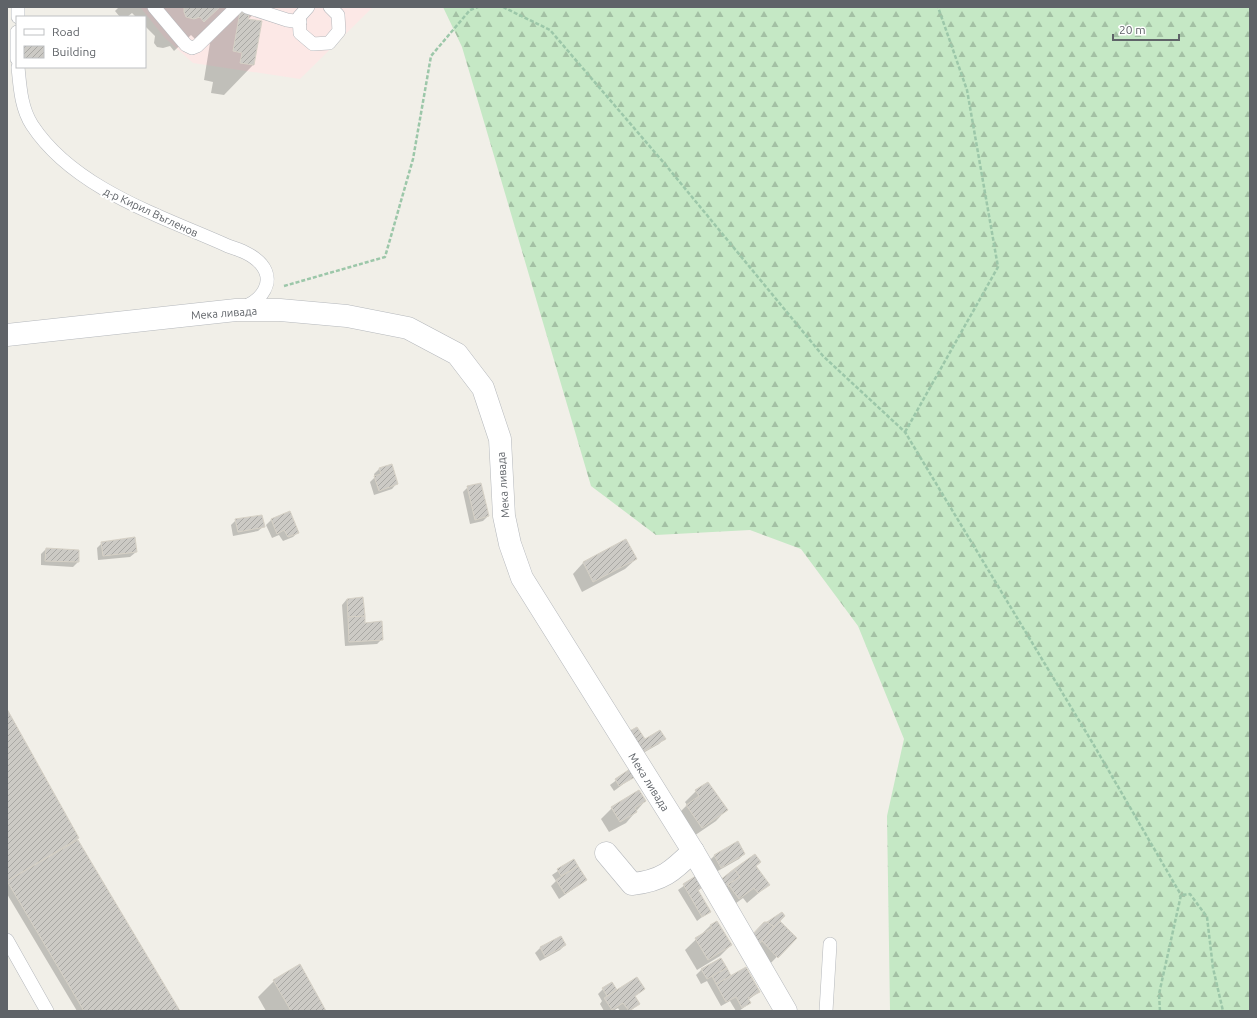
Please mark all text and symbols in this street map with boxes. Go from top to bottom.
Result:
legend [16,16,146,68]
scale bar [1113,16,1179,42]
text: 20 m [1119,23,1146,36]
text: Road [52,25,80,38]
text: Building [52,45,96,58]
street label: д-р Кирил Въгленов [102,185,200,239]
street label: Мека ливада [191,305,257,321]
street label: Мека ливада [495,452,511,518]
street label: Мека ливада [626,751,672,813]

